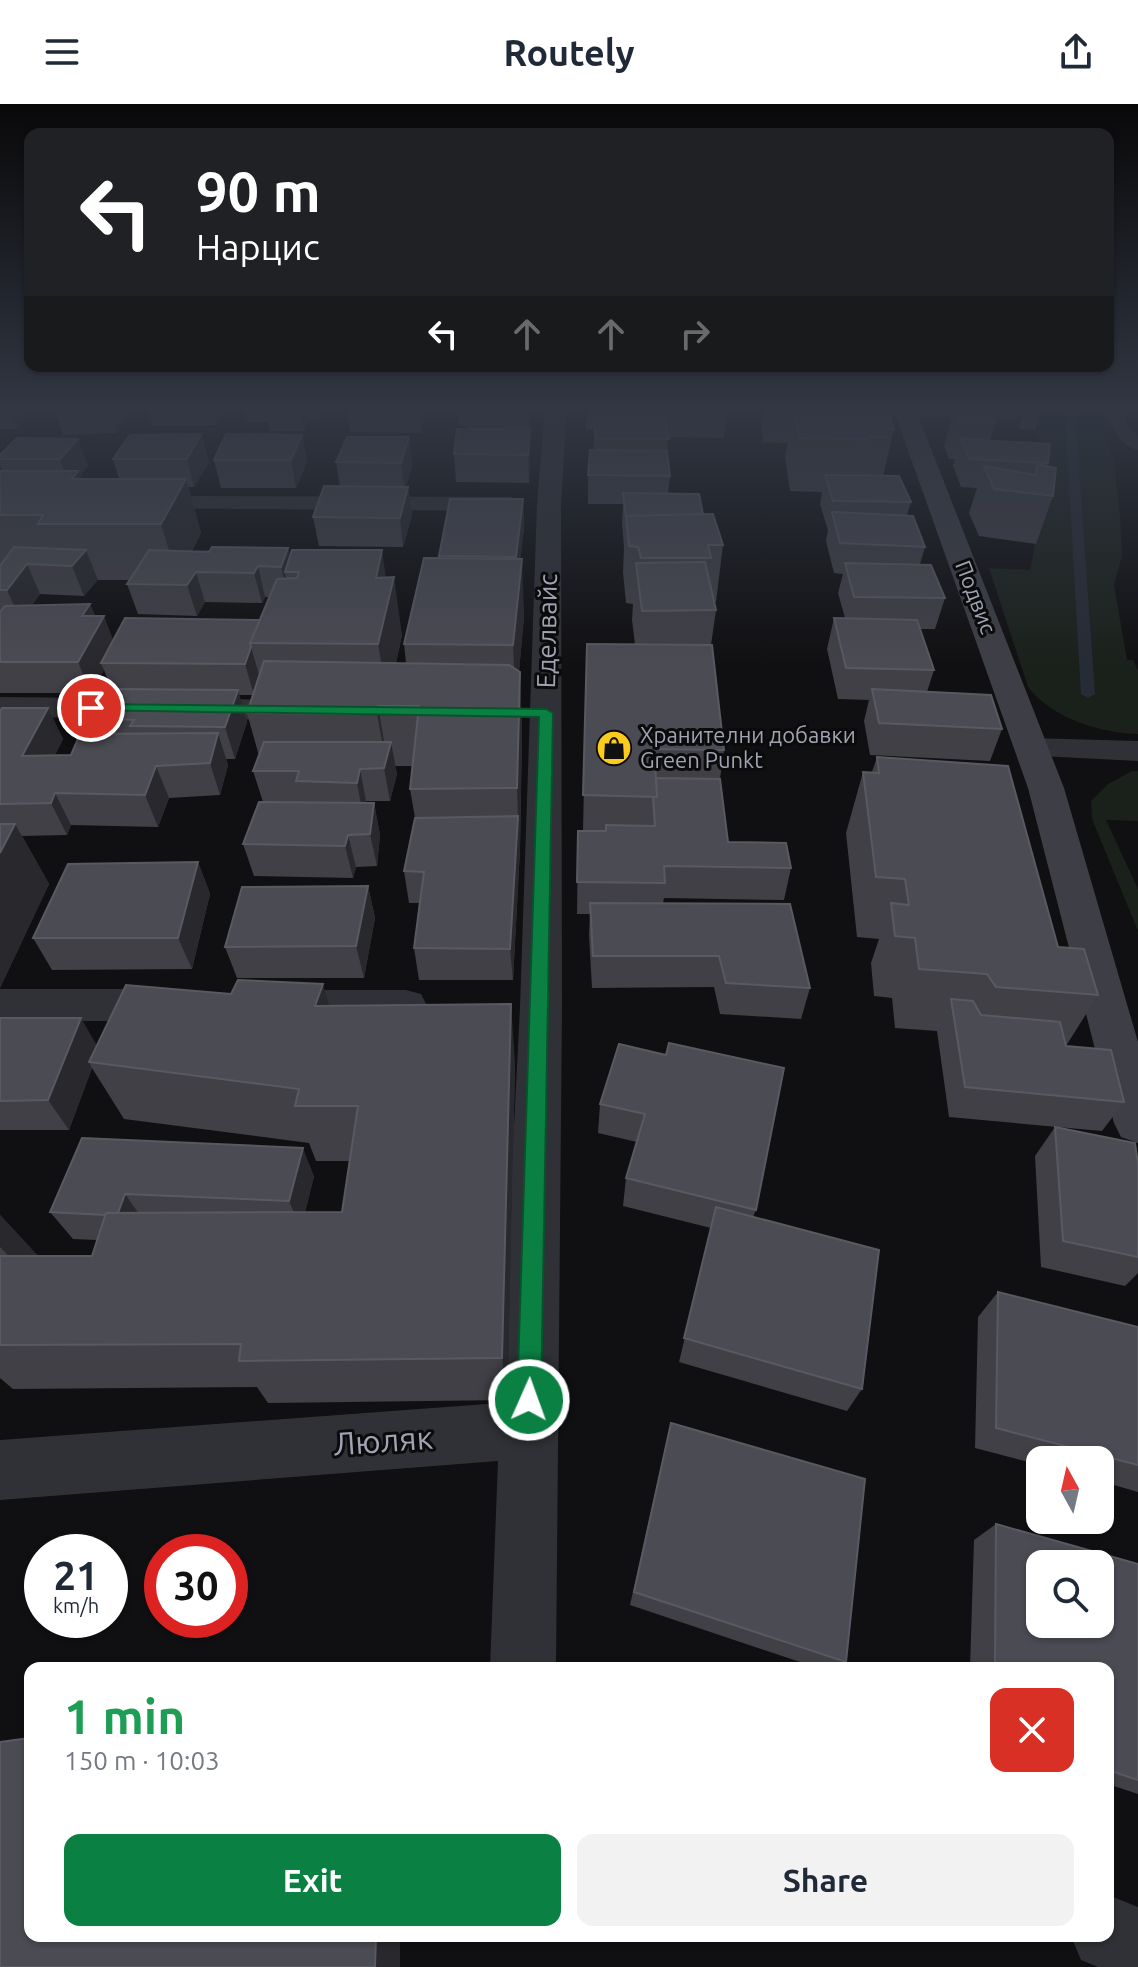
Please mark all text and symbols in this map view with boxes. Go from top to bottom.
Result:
icon: menu [40,30,84,74]
icon: share [1054,30,1098,74]
text: Routely [503,32,635,73]
icon: left [64,160,168,264]
text: 90 m [196,160,321,223]
text: Нарцис [196,226,320,267]
icon: left [421,312,465,356]
icon: ahead [505,312,549,356]
icon: ahead [589,312,633,356]
icon: right [673,312,717,356]
street label: Подвис [951,557,1002,637]
street label: Еделвайс [531,573,562,689]
pin [57,674,125,742]
icon: arrive [69,686,113,730]
place label: Хранителни добавки Green Punkt [640,722,856,772]
shop icon: Хранителни добавки Green Punkt [595,729,633,767]
position arrow [487,1358,571,1442]
street label: Люляк [332,1419,434,1461]
north arrow [1026,1446,1114,1534]
map controls [1026,1446,1114,1638]
speed limit sign: 30 [144,1534,248,1638]
button: search [1026,1550,1114,1638]
text: 21 [53,1553,99,1598]
text: km/h [53,1594,99,1617]
button: close [990,1688,1074,1772]
text: 1 min [64,1689,185,1743]
text: 150 m · 10:03 [64,1746,220,1775]
button: Exit [64,1834,561,1926]
button: Share [577,1834,1074,1926]

